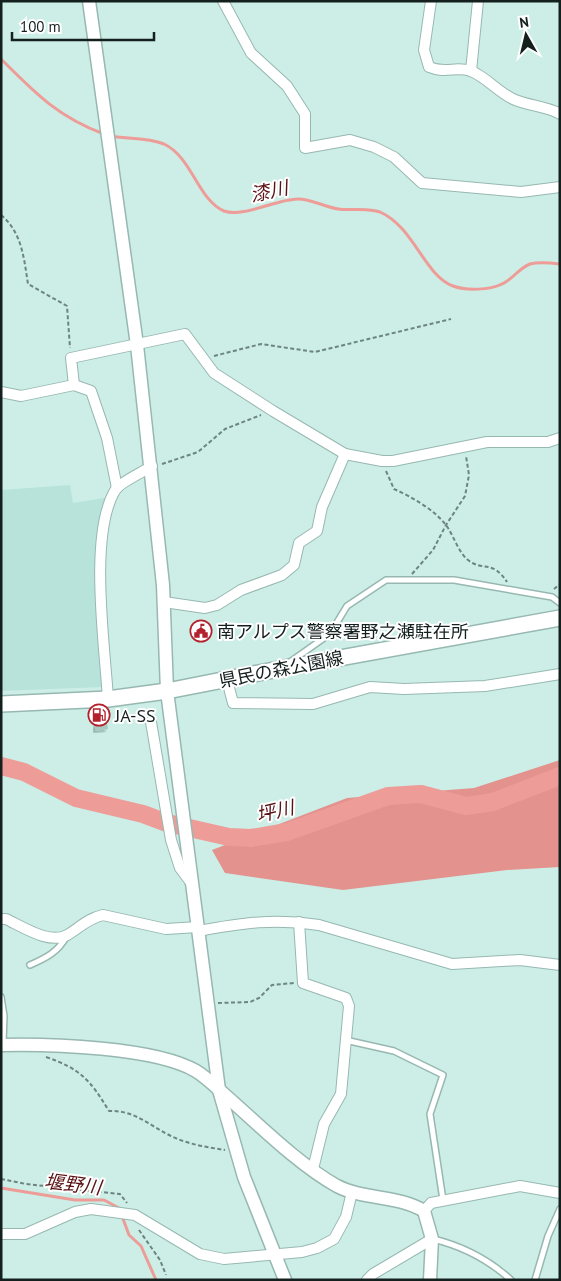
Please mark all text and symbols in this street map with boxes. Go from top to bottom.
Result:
scale bar [12,10,155,42]
north arrow [501,10,551,60]
text: N [518,13,530,32]
text: 100 m [20,17,61,36]
water label: 漆川 [248,175,292,207]
public building icon: 南アルプス警察署野之瀬駐在所 [189,619,213,643]
place label: 南アルプス警察署野之瀬駐在所 [217,620,469,643]
street label: 県民の森公園線 [217,646,345,692]
fuel station icon: JA-SS [87,703,111,727]
place label: JA-SS [114,704,156,727]
water label: 坪川 [254,795,298,827]
water label: 堰野川 [43,1169,105,1200]

